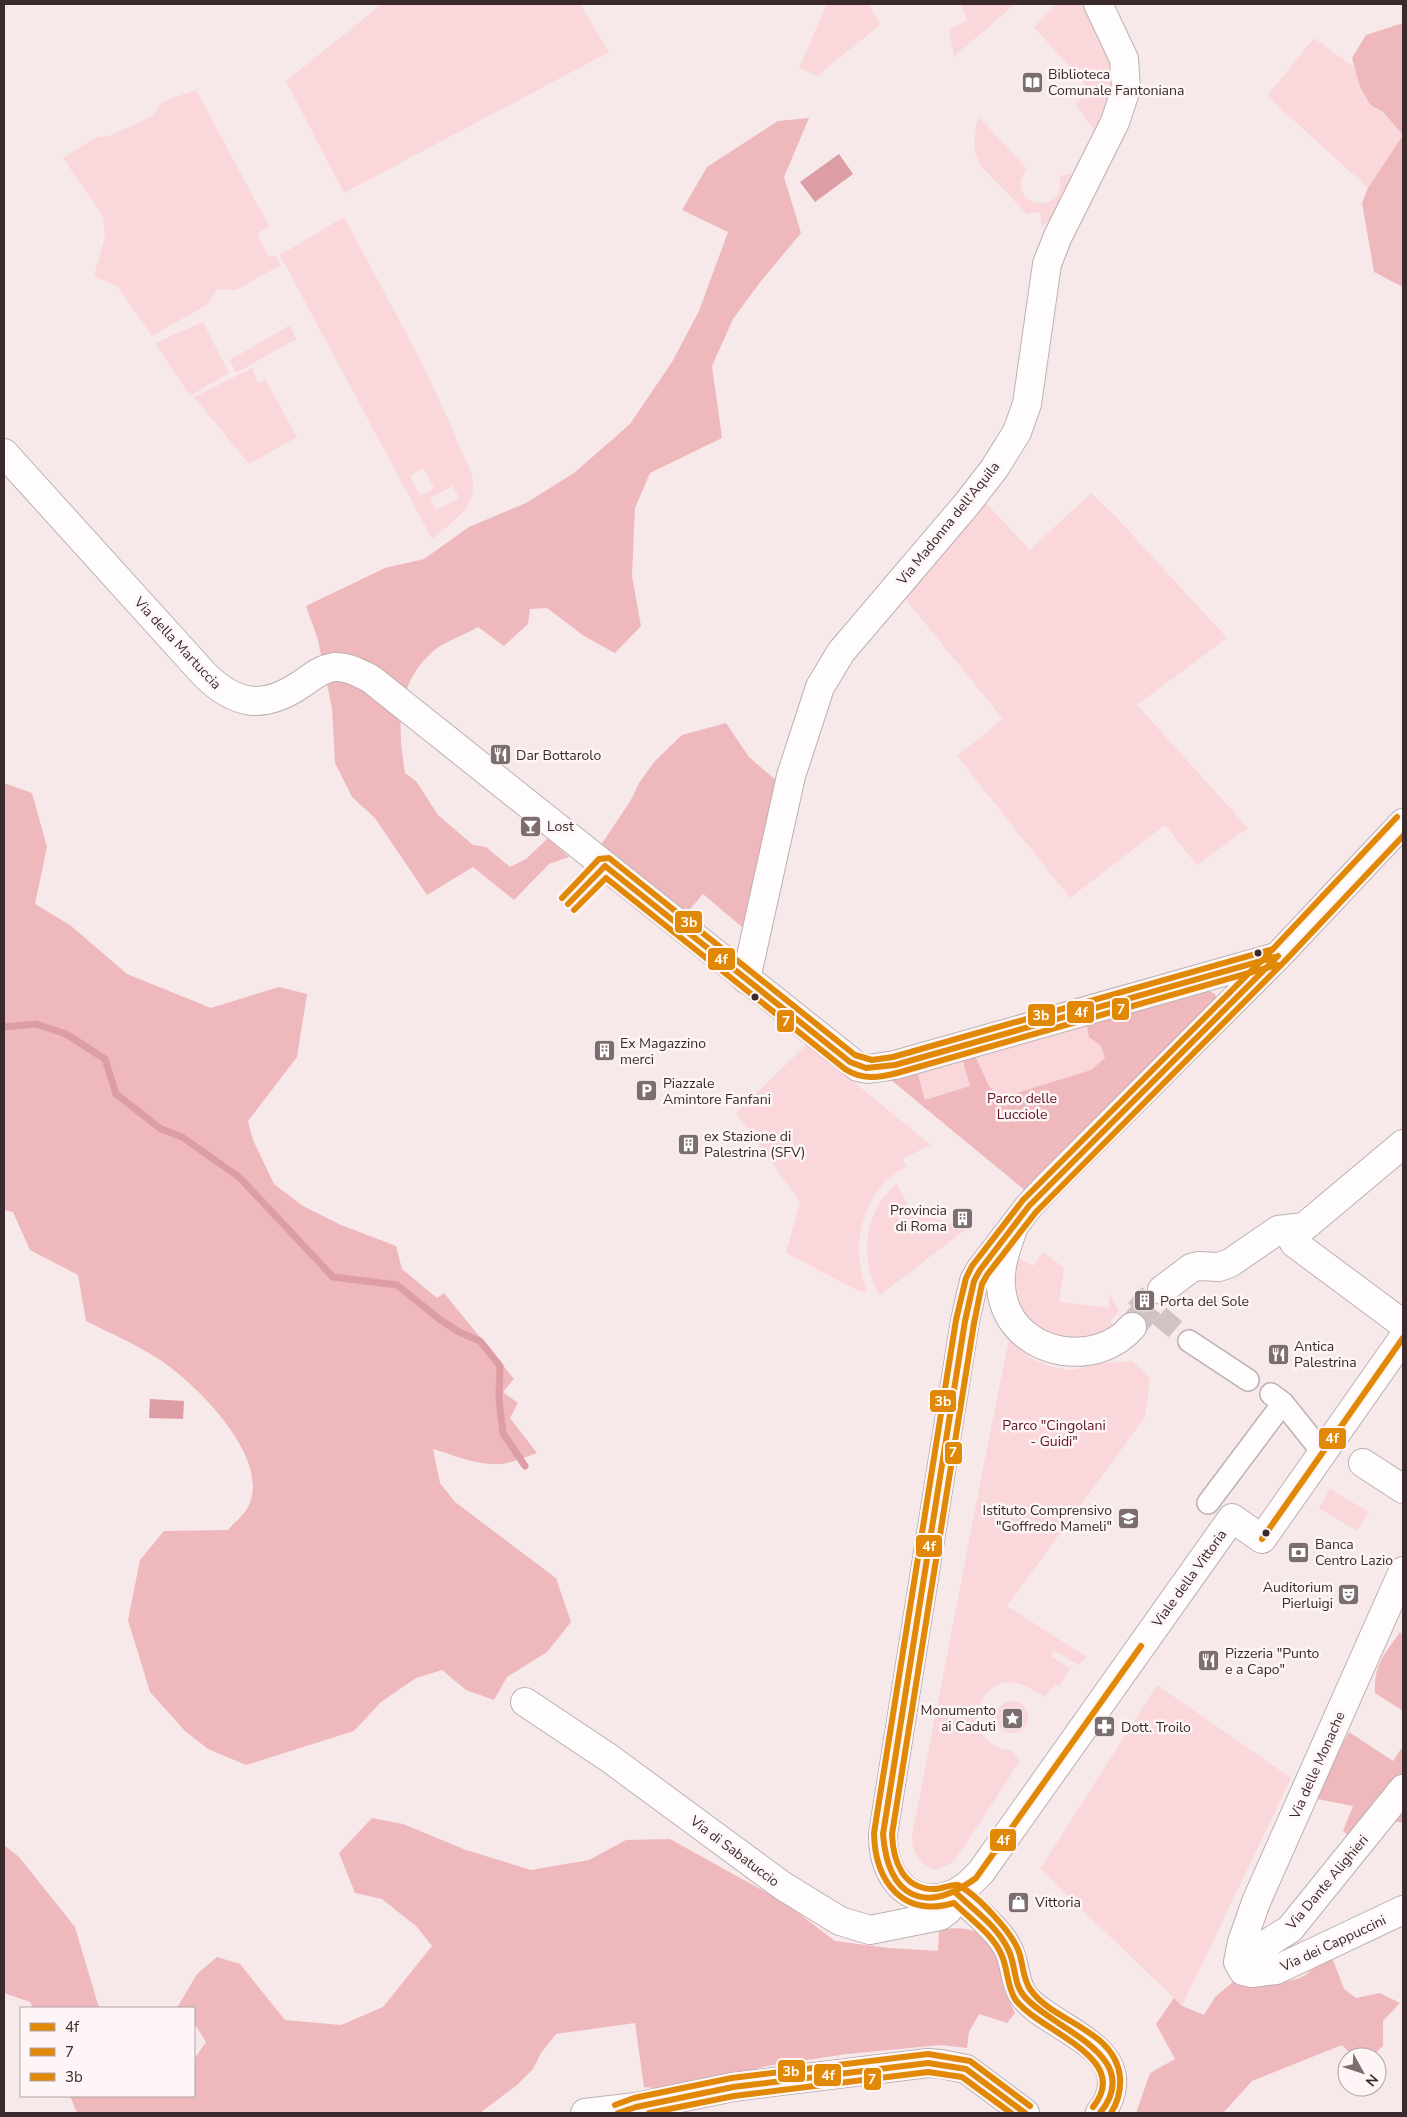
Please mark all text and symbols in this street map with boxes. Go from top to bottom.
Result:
place label: Biblioteca Comunale Fantoniana [1048,65,1184,100]
library icon: Biblioteca Comunale Fantoniana [1020,70,1044,94]
street label: Via Madonna dell'Aquila [892,458,1004,590]
street label: Via della Martuccia [129,592,225,694]
restaurant icon: Dar Bottarolo [488,743,512,767]
place label: Dar Bottarolo [516,746,601,765]
bar icon: Lost [519,814,543,838]
place label: Lost [547,817,574,836]
line badge: 3b [674,910,703,934]
text: 3b [681,913,697,932]
line badge: 4f [707,947,736,971]
unlabelled marker [1253,948,1263,958]
text: 4f [714,950,729,969]
unlabelled marker [750,992,760,1002]
line badge: 7 [1111,997,1130,1021]
line badge: 4f [1066,1000,1095,1024]
text: 7 [1117,1000,1125,1019]
line badge: 3b [1027,1003,1056,1027]
text: 4f [1074,1003,1089,1022]
text: 3b [1033,1006,1049,1025]
line badge: 7 [776,1009,795,1033]
text: 7 [782,1012,790,1031]
place label: Ex Magazzino merci [620,1034,706,1069]
building icon: Ex Magazzino merci [592,1039,616,1063]
place label: Piazzale Amintore Fanfani [663,1074,771,1109]
parking icon: Piazzale Amintore Fanfani [635,1079,659,1103]
park label: Parco delle Lucciole [987,1089,1057,1124]
place label: ex Stazione di Palestrina (SFV) [704,1127,806,1162]
building icon: ex Stazione di Palestrina (SFV) [676,1132,700,1156]
place label: Provincia di Roma [890,1201,947,1236]
building icon: Provincia di Roma [951,1206,975,1230]
building icon: Porta del Sole [1132,1289,1156,1313]
place label: Porta del Sole [1160,1292,1249,1311]
place label: Antica Palestrina [1294,1337,1357,1372]
restaurant icon: Antica Palestrina [1266,1342,1290,1366]
line badge: 3b [929,1389,957,1413]
text: 3b [935,1392,951,1411]
park label: Parco "Cingolani - Guidi" [1002,1416,1106,1451]
line badge: 4f [1318,1427,1347,1450]
text: 4f [1325,1429,1340,1448]
line badge: 7 [944,1441,963,1465]
text: 7 [949,1443,957,1462]
place label: Istituto Comprensivo "Goffredo Mameli" [983,1501,1112,1536]
school or university icon: Istituto Comprensivo "Goffredo Mameli" [1116,1506,1140,1530]
street label: Viale della Vittoria [1147,1526,1231,1632]
unlabelled marker [1261,1528,1271,1538]
line badge: 4f [915,1534,943,1558]
place label: Banca Centro Lazio [1315,1535,1393,1570]
text: 4f [922,1537,937,1556]
bank icon: Banca Centro Lazio [1287,1540,1311,1564]
place label: Auditorium Pierluigi [1263,1578,1333,1613]
theatre icon: Auditorium Pierluigi [1337,1583,1361,1607]
place label: Pizzeria "Punto e a Capo" [1225,1644,1320,1679]
restaurant icon: Pizzeria "Punto e a Capo" [1197,1649,1221,1673]
place label: Monumento ai Caduti [920,1701,996,1736]
place icon: Monumento ai Caduti [1000,1706,1024,1730]
street label: Via delle Monache [1285,1708,1350,1823]
pharmacy icon: Dott. Troilo [1093,1715,1117,1739]
place label: Dott. Troilo [1121,1718,1191,1737]
street label: Via di Sabatuccio [685,1811,783,1891]
line badge: 4f [989,1828,1017,1852]
text: 4f [996,1831,1011,1850]
street label: Via Dante Alighieri [1281,1831,1373,1934]
shop icon: Vittoria [1007,1890,1031,1914]
place label: Vittoria [1034,1893,1081,1912]
street label: Via dei Cappuccini [1276,1911,1389,1977]
legend [20,2007,195,2097]
text: 4f [65,2017,80,2037]
text: 7 [65,2042,74,2062]
north arrow [1337,2047,1387,2097]
line badge: 3b [777,2059,806,2083]
text: 3b [783,2062,799,2081]
line badge: 4f [813,2063,842,2087]
text: 4f [821,2066,836,2085]
text: 3b [65,2067,83,2087]
line badge: 7 [863,2067,882,2091]
text: 7 [868,2070,876,2089]
text: N [1361,2070,1382,2090]

